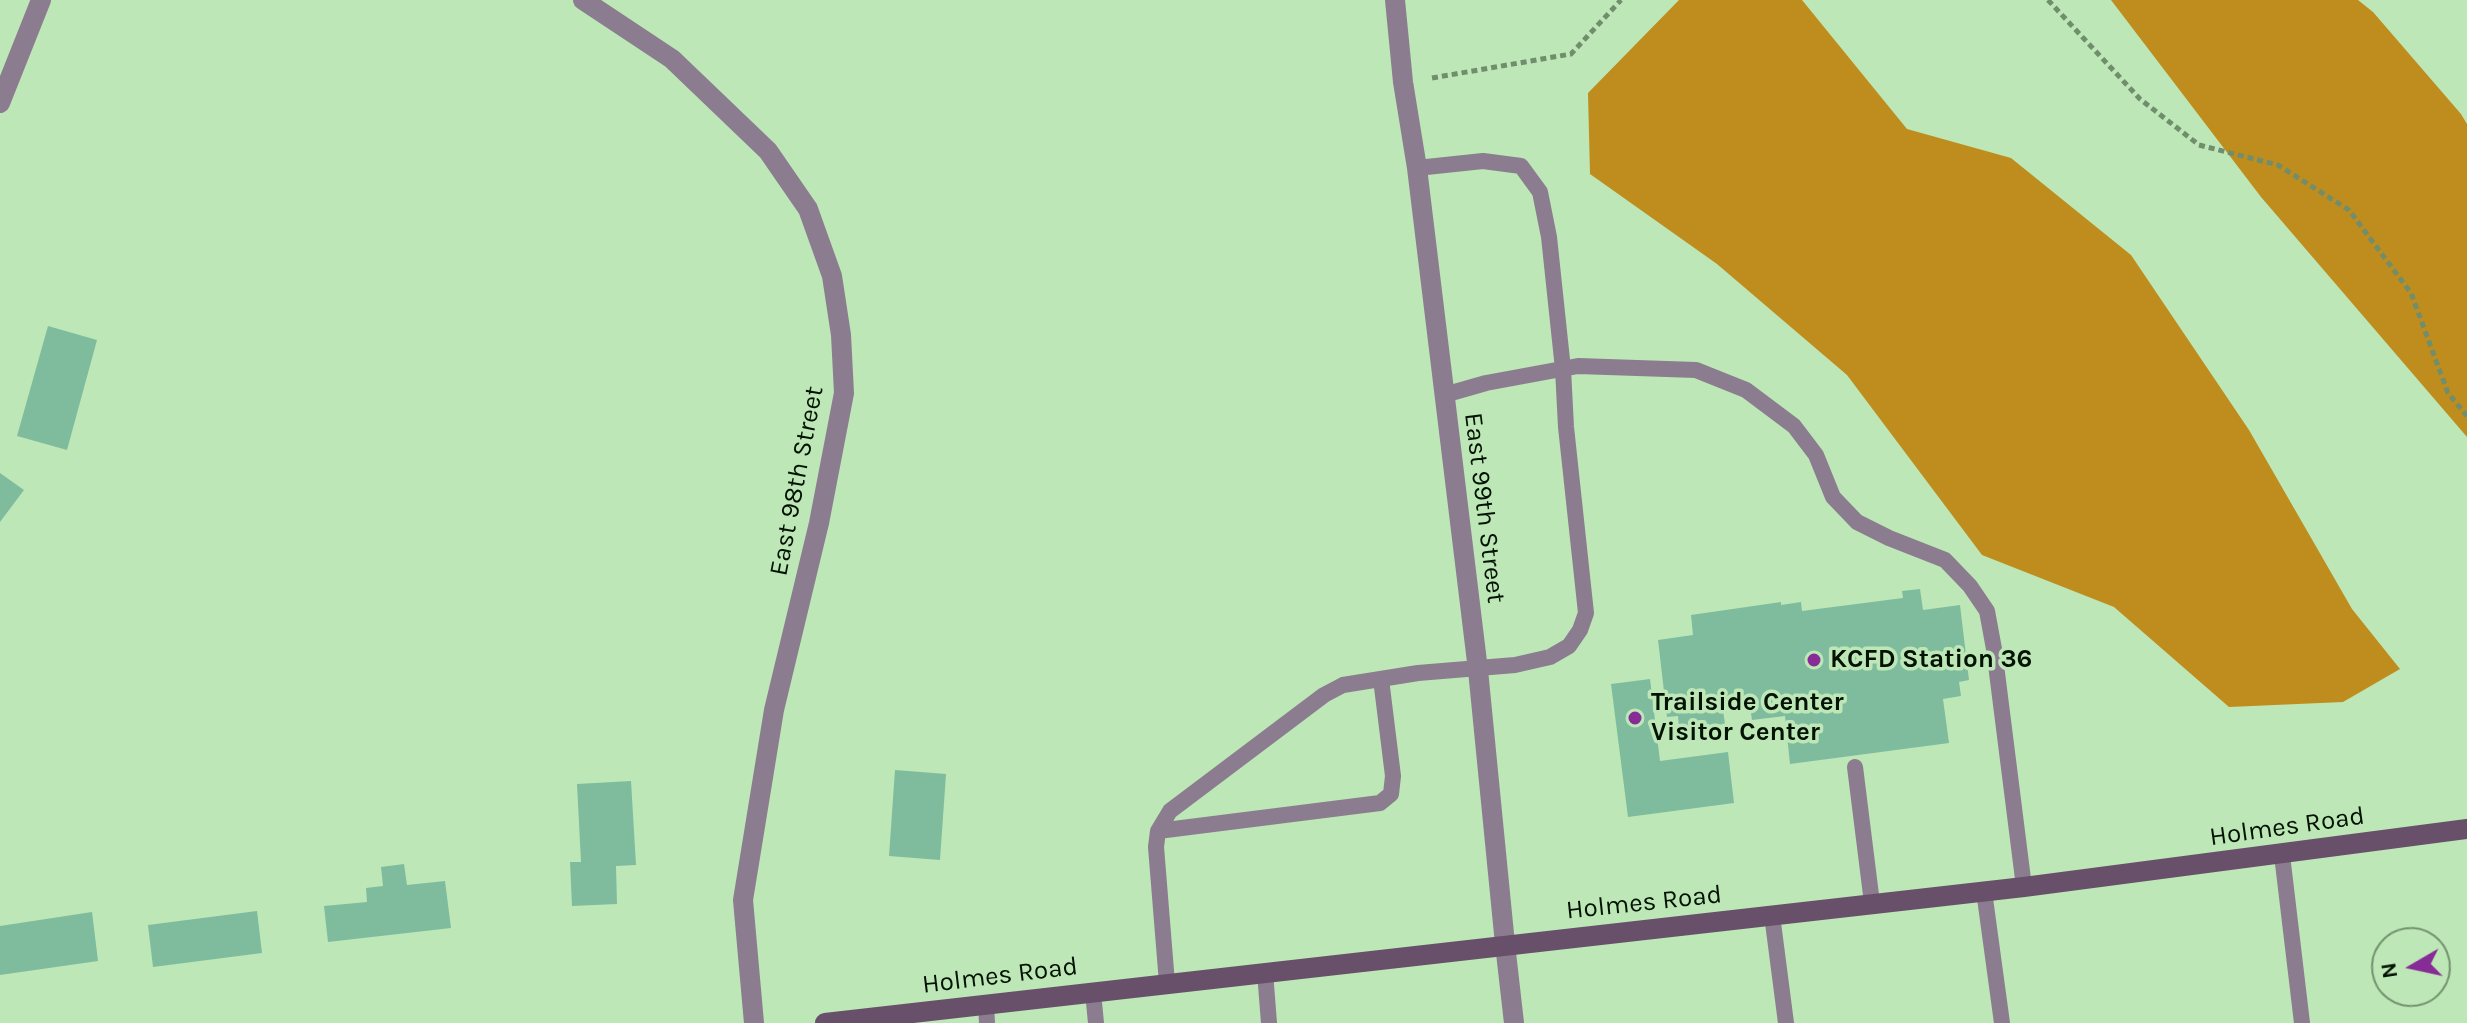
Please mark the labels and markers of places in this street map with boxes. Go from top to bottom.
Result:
place label: KCFD Station 36 [1830,644,2032,676]
marker: KCFD Station 36 [1805,651,1823,669]
place label: Trailside Center Visitor Center [1651,687,1844,748]
marker: Trailside Center Visitor Center [1626,709,1644,727]

